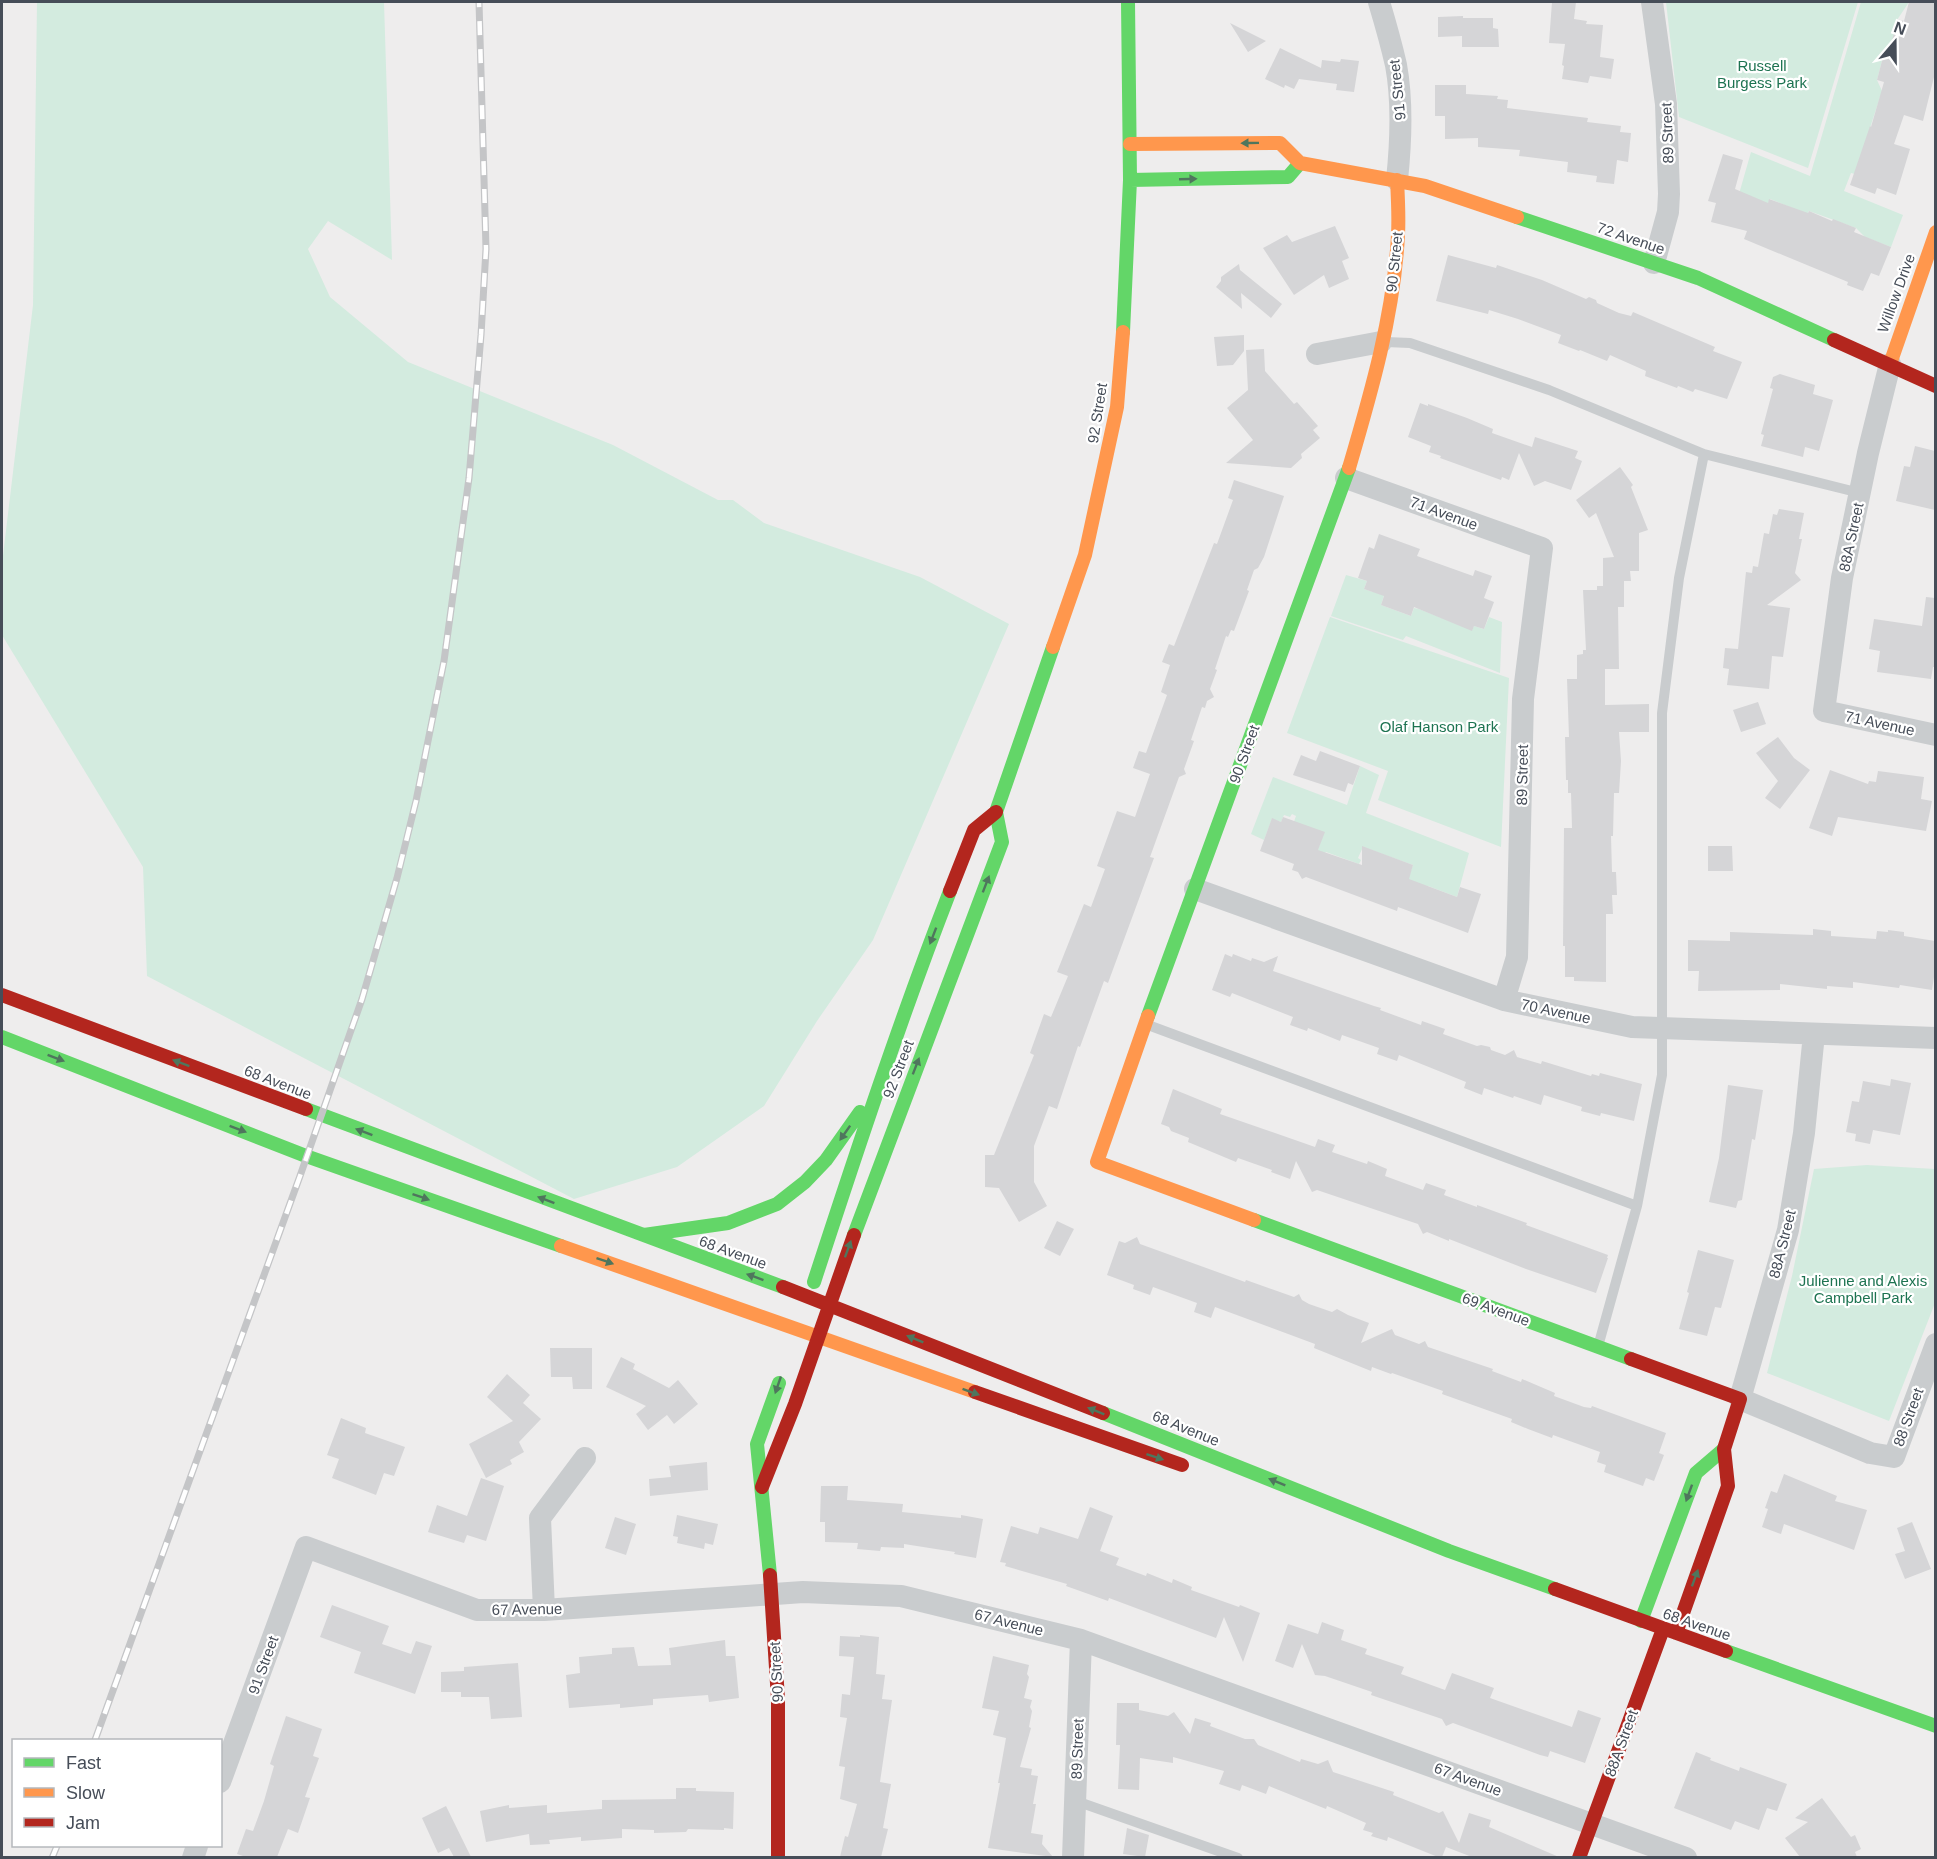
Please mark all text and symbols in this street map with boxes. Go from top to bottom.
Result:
north arrow [1865,12,1925,72]
text: N [1892,18,1908,38]
park label: Russell Burgess Park [1717,57,1808,91]
street label: 91 Street [1385,58,1409,121]
street label: 89 Street [1657,101,1677,164]
one-way arrow [1241,138,1260,148]
one-way arrow [1179,175,1198,184]
street label: 72 Avenue [1595,218,1667,258]
street label: 90 Street [1382,230,1406,293]
street label: Willow Drive [1874,251,1918,335]
street label: 92 Street [1084,381,1110,444]
street label: 71 Avenue [1408,493,1480,533]
street label: 88A Street [1835,500,1867,573]
street label: 71 Avenue [1844,707,1916,739]
park label: Olaf Hanson Park [1380,718,1499,735]
street label: 90 Street [1226,722,1263,786]
street label: 89 Street [1513,744,1531,806]
one-way arrow [982,875,991,893]
one-way arrow [928,927,937,945]
street label: 70 Avenue [1520,995,1592,1027]
street label: 92 Street [879,1037,917,1100]
one-way arrow [47,1054,65,1064]
one-way arrow [911,1057,921,1075]
one-way arrow [172,1058,190,1067]
street label: 68 Avenue [242,1061,314,1103]
one-way arrow [229,1125,247,1135]
one-way arrow [839,1125,851,1141]
one-way arrow [355,1127,373,1136]
one-way arrow [412,1192,430,1202]
one-way arrow [537,1195,555,1205]
street label: 88A Street [1765,1207,1799,1280]
street label: 68 Avenue [697,1232,769,1272]
one-way arrow [844,1240,854,1258]
one-way arrow [596,1257,614,1267]
one-way arrow [746,1272,764,1281]
park label: Julienne and Alexis Campbell Park [1799,1272,1927,1306]
street label: 69 Avenue [1460,1289,1532,1329]
one-way arrow [906,1333,924,1343]
one-way arrow [773,1376,782,1394]
street label: 88 Street [1890,1385,1927,1449]
one-way arrow [962,1387,980,1397]
one-way arrow [1087,1405,1105,1415]
street label: 68 Avenue [1150,1407,1222,1449]
one-way arrow [1146,1452,1164,1462]
one-way arrow [1268,1477,1286,1487]
one-way arrow [1683,1484,1693,1502]
one-way arrow [1691,1569,1701,1587]
street label: 67 Avenue [492,1600,562,1618]
street label: 68 Avenue [1661,1604,1733,1644]
street label: 67 Avenue [973,1605,1045,1639]
street label: 91 Street [245,1633,282,1697]
street label: 90 Street [766,1640,786,1703]
street label: 88A Street [1601,1706,1641,1779]
street label: 89 Street [1067,1717,1087,1780]
legend [12,1739,222,1847]
text: Fast [66,1753,101,1773]
street label: 67 Avenue [1432,1759,1504,1799]
text: Slow [66,1783,106,1803]
text: Jam [66,1813,100,1833]

